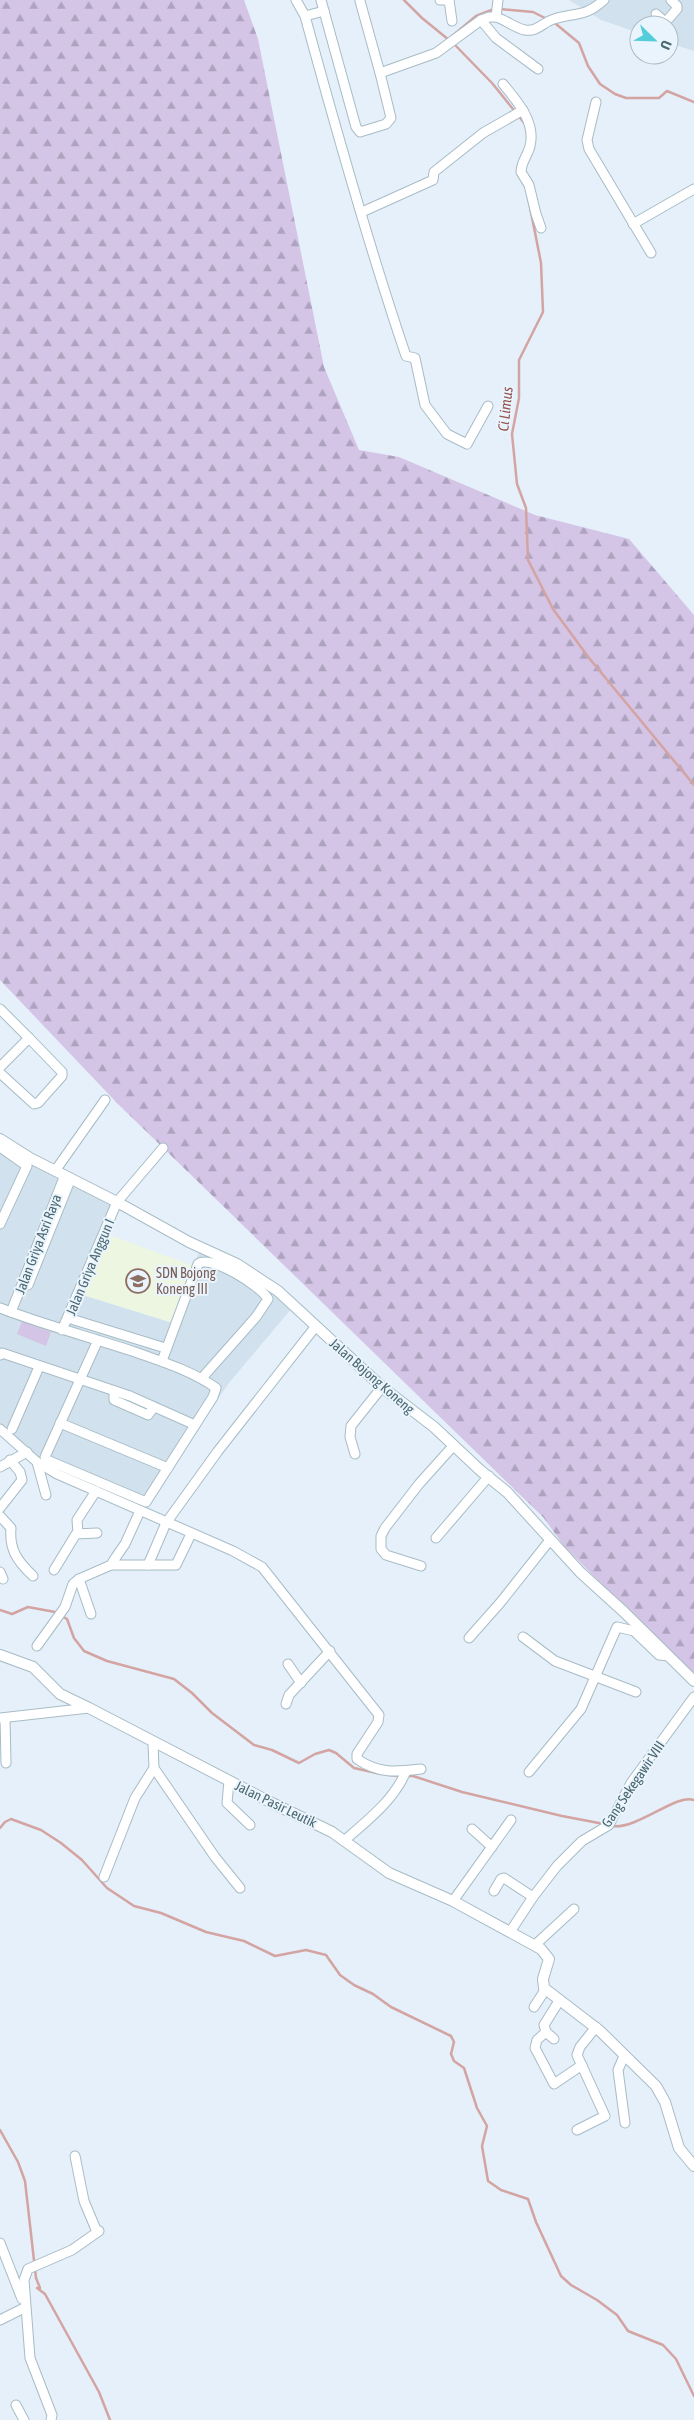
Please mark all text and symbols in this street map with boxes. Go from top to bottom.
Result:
north arrow [629,15,679,65]
text: U [657,38,675,52]
water label: Ci Limus [494,386,516,432]
street label: Jalan Griya Asri Raya [12,1192,64,1296]
street label: Jalan Griya Anggun I [62,1216,118,1318]
place label: SDN Bojong Koneng III [156,1265,216,1297]
school or university icon: SDN Bojong Koneng III [125,1268,151,1294]
street label: Jalan Bojong Koneng [326,1335,418,1417]
street label: Gang Sekegawir VIII [598,1738,668,1830]
street label: Jalan Pasir Leutik [232,1777,320,1831]

